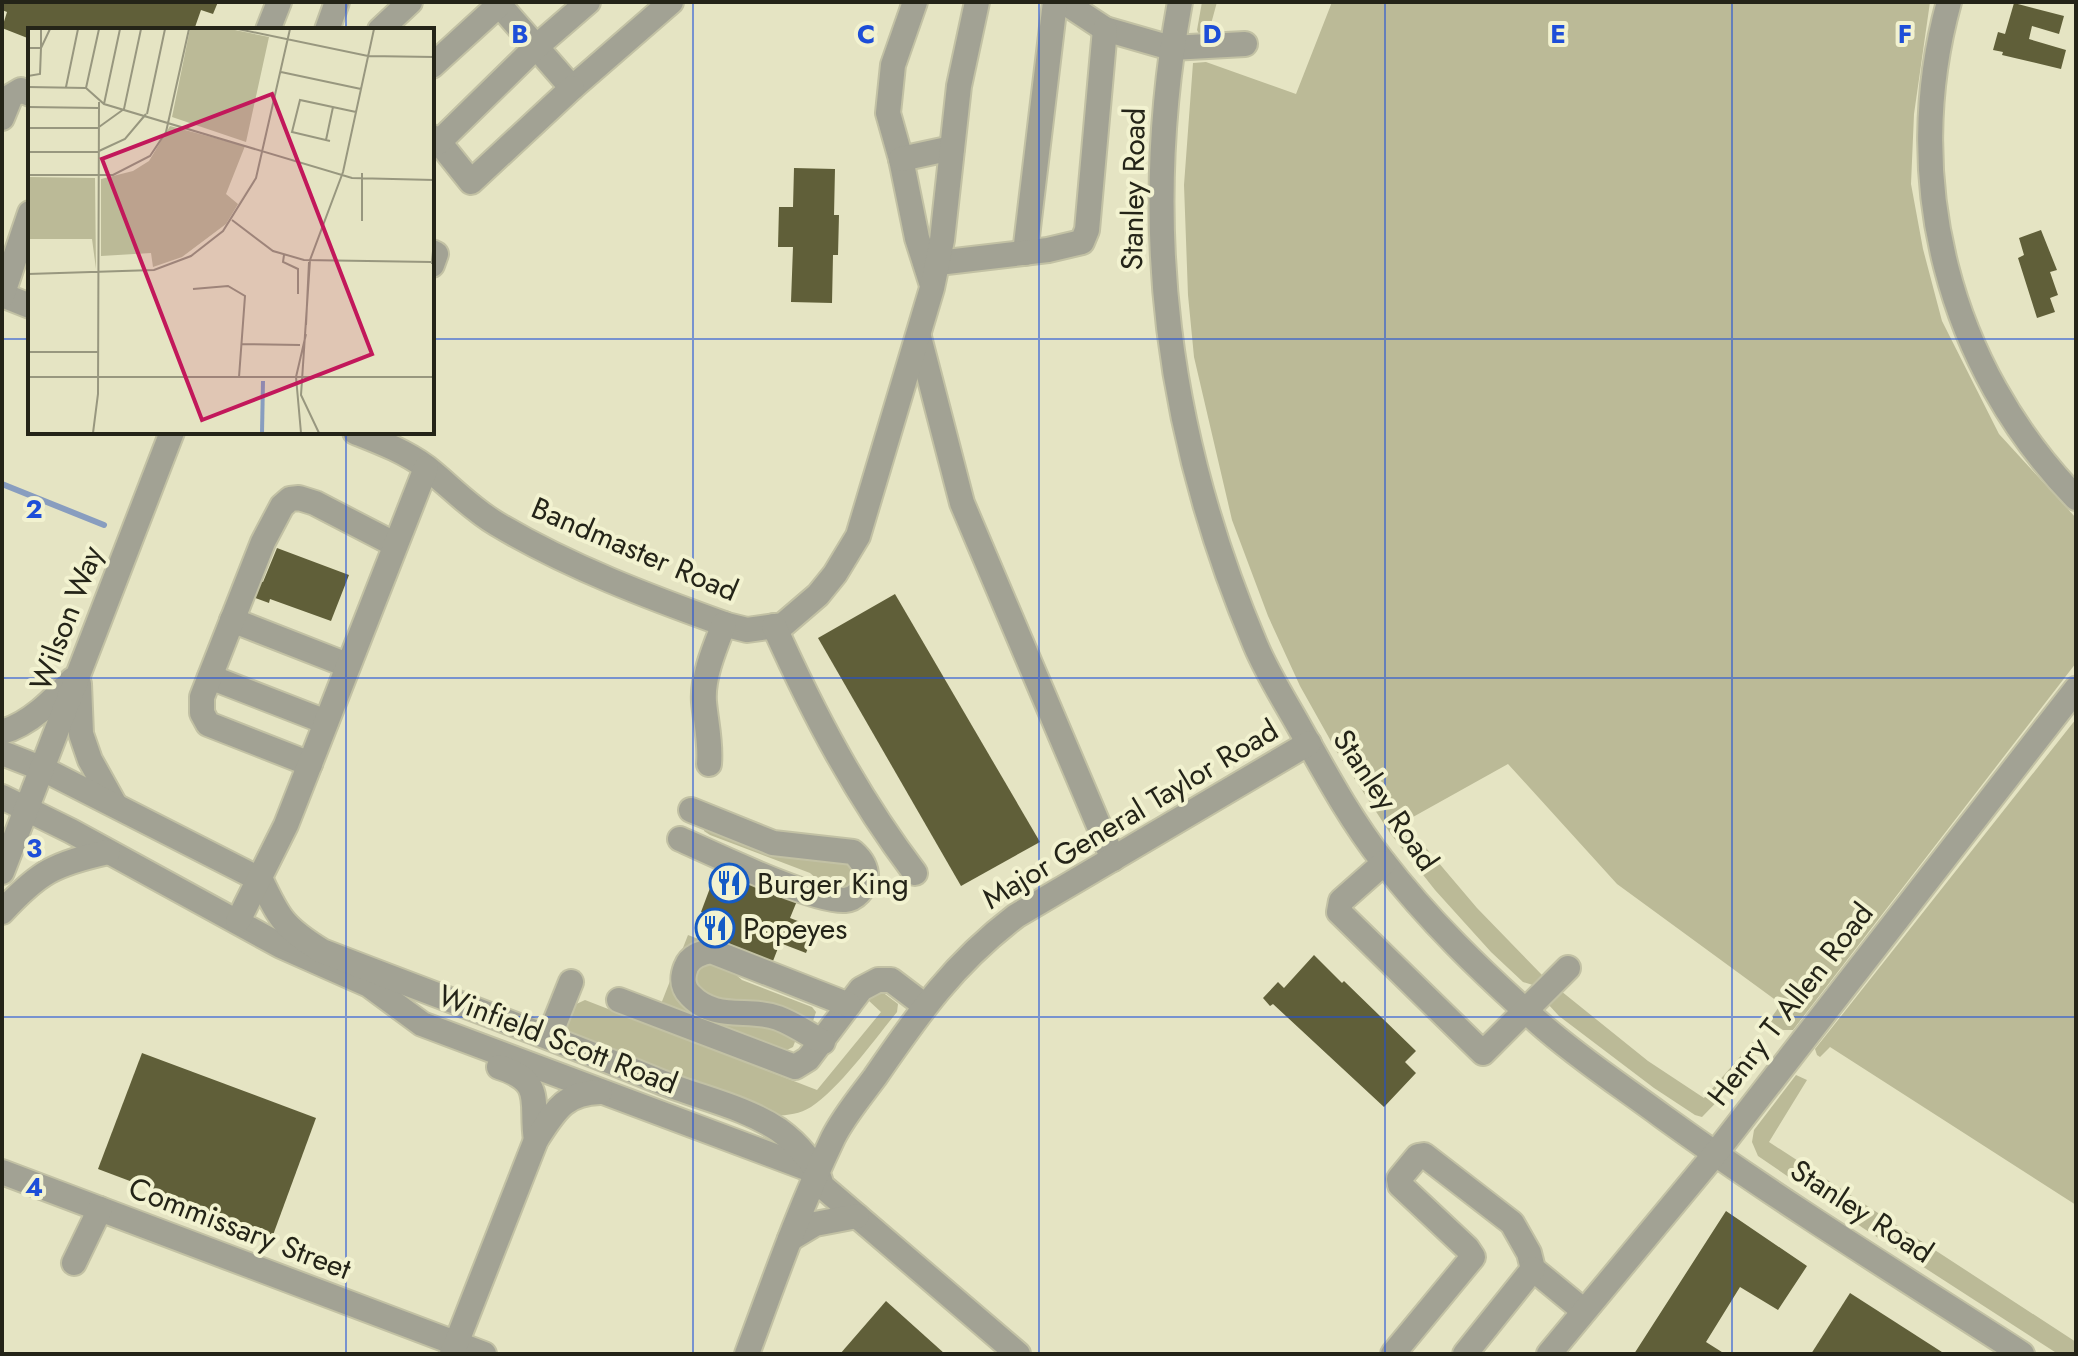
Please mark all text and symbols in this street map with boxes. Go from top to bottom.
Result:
text: B [511,15,529,53]
text: C [857,15,875,53]
text: D [1202,15,1222,53]
text: E [1550,15,1566,53]
text: F [1898,15,1912,53]
inset map [28,28,434,434]
street label: Stanley Road [1110,107,1156,271]
street label: Bandmaster Road [525,486,745,612]
text: 2 [25,490,43,528]
street label: Wilson Way [19,539,114,697]
street label: Major General Taylor Road [974,708,1286,920]
street label: Stanley Road [1323,721,1449,879]
text: 3 [26,829,42,867]
restaurant icon: Burger King [708,862,750,904]
place label: Burger King [757,862,909,905]
street label: Henry T Allen Road [1697,893,1883,1115]
restaurant icon: Popeyes [694,907,736,949]
place label: Popeyes [743,907,847,950]
street label: Winfield Scott Road [432,974,684,1104]
street label: Stanley Road [1782,1149,1942,1273]
street label: Commissary Street [123,1166,358,1290]
text: 4 [25,1168,43,1206]

